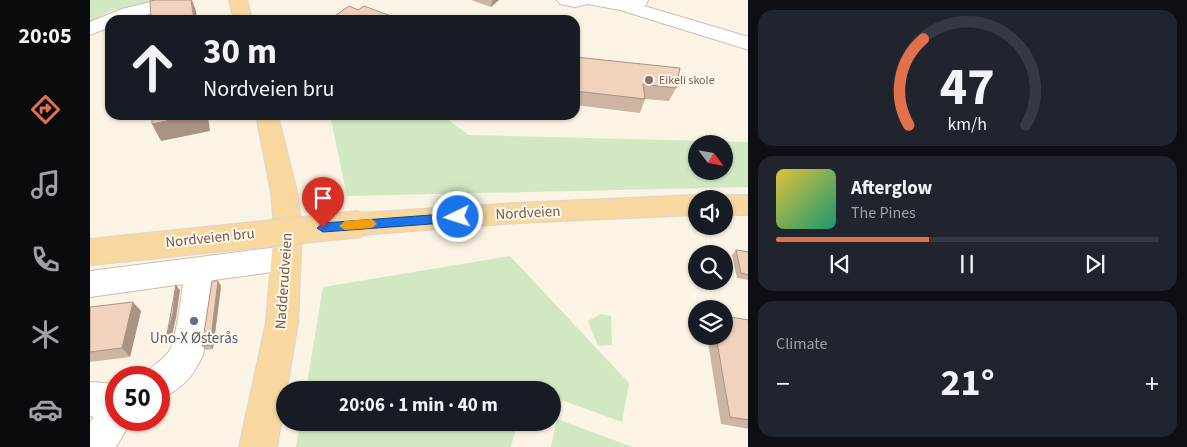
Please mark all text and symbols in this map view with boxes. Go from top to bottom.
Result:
text: 20:05 [18,20,72,52]
text: 30 m [203,27,277,77]
icon: ahead [120,35,185,100]
text: 47 [940,51,995,125]
place label: Eikeli skole [659,72,715,89]
text: Nordveien bru [203,73,334,105]
marker: Eikeli skole [643,74,655,86]
icon: directions [28,92,63,127]
text: km/h [948,112,987,137]
north arrow [688,135,732,180]
map controls [688,135,733,345]
icon: music [28,167,63,202]
text: Afterglow [851,175,932,202]
pin [302,177,344,228]
icon: arrive [309,184,337,212]
position arrow [431,190,483,242]
button: sound [688,190,733,235]
street label: Nordveien [495,201,561,225]
text: The Pines [851,202,916,224]
street label: Nordveien bru [164,223,256,253]
street label: Nadderudveien [270,232,298,330]
icon: phone [28,242,63,277]
button: search [688,245,733,290]
icon: previous [826,250,854,278]
icon: pause [953,250,981,278]
icon: next [1081,250,1109,278]
button: layers [688,300,733,345]
marker: Uno-X Østerås [188,315,200,327]
icon: climate [28,317,63,352]
place label: Uno-X Østerås [150,328,238,349]
text: Climate [776,333,827,355]
text: 21° [941,356,995,410]
text: − [776,364,790,404]
text: + [1145,364,1159,404]
speed limit sign: 50 [105,366,170,431]
icon: car [28,392,63,427]
text: 20:06 · 1 min · 40 m [339,392,498,419]

